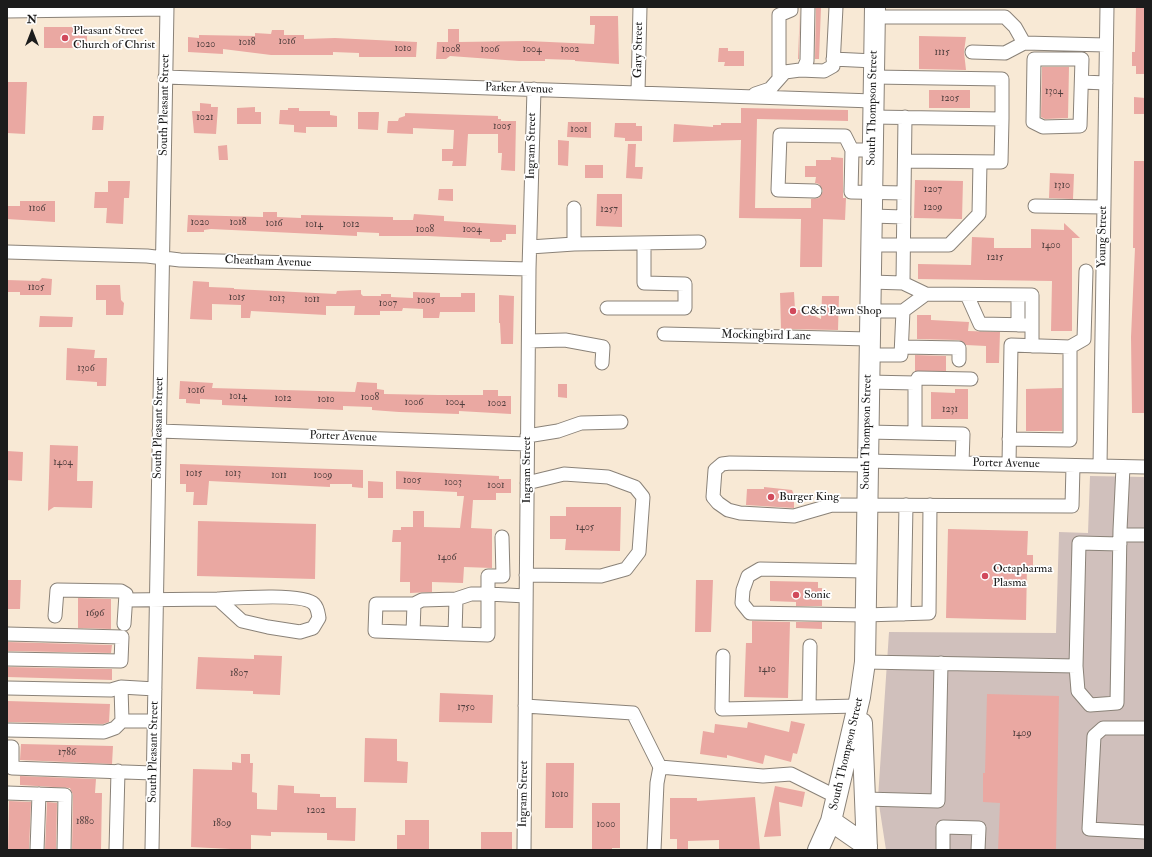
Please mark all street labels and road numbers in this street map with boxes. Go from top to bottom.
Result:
street label: Gary Street [631,22,647,78]
street label: South Thompson Street [865,50,881,166]
street label: South Pleasant Street [157,54,173,156]
street label: Parker Avenue [485,81,553,97]
street label: Ingram Street [524,112,540,180]
street label: Young Street [1095,206,1111,268]
street label: Cheatham Avenue [224,253,312,271]
street label: Mockingbird Lane [721,328,811,344]
street label: South Thompson Street [859,374,875,490]
street label: South Pleasant Street [151,377,167,479]
street label: Porter Avenue [309,429,377,445]
street label: Ingram Street [520,436,534,504]
street label: Porter Avenue [972,456,1040,472]
street label: South Thompson Street [827,696,867,812]
street label: South Pleasant Street [146,701,162,803]
street label: Ingram Street [516,760,532,828]

